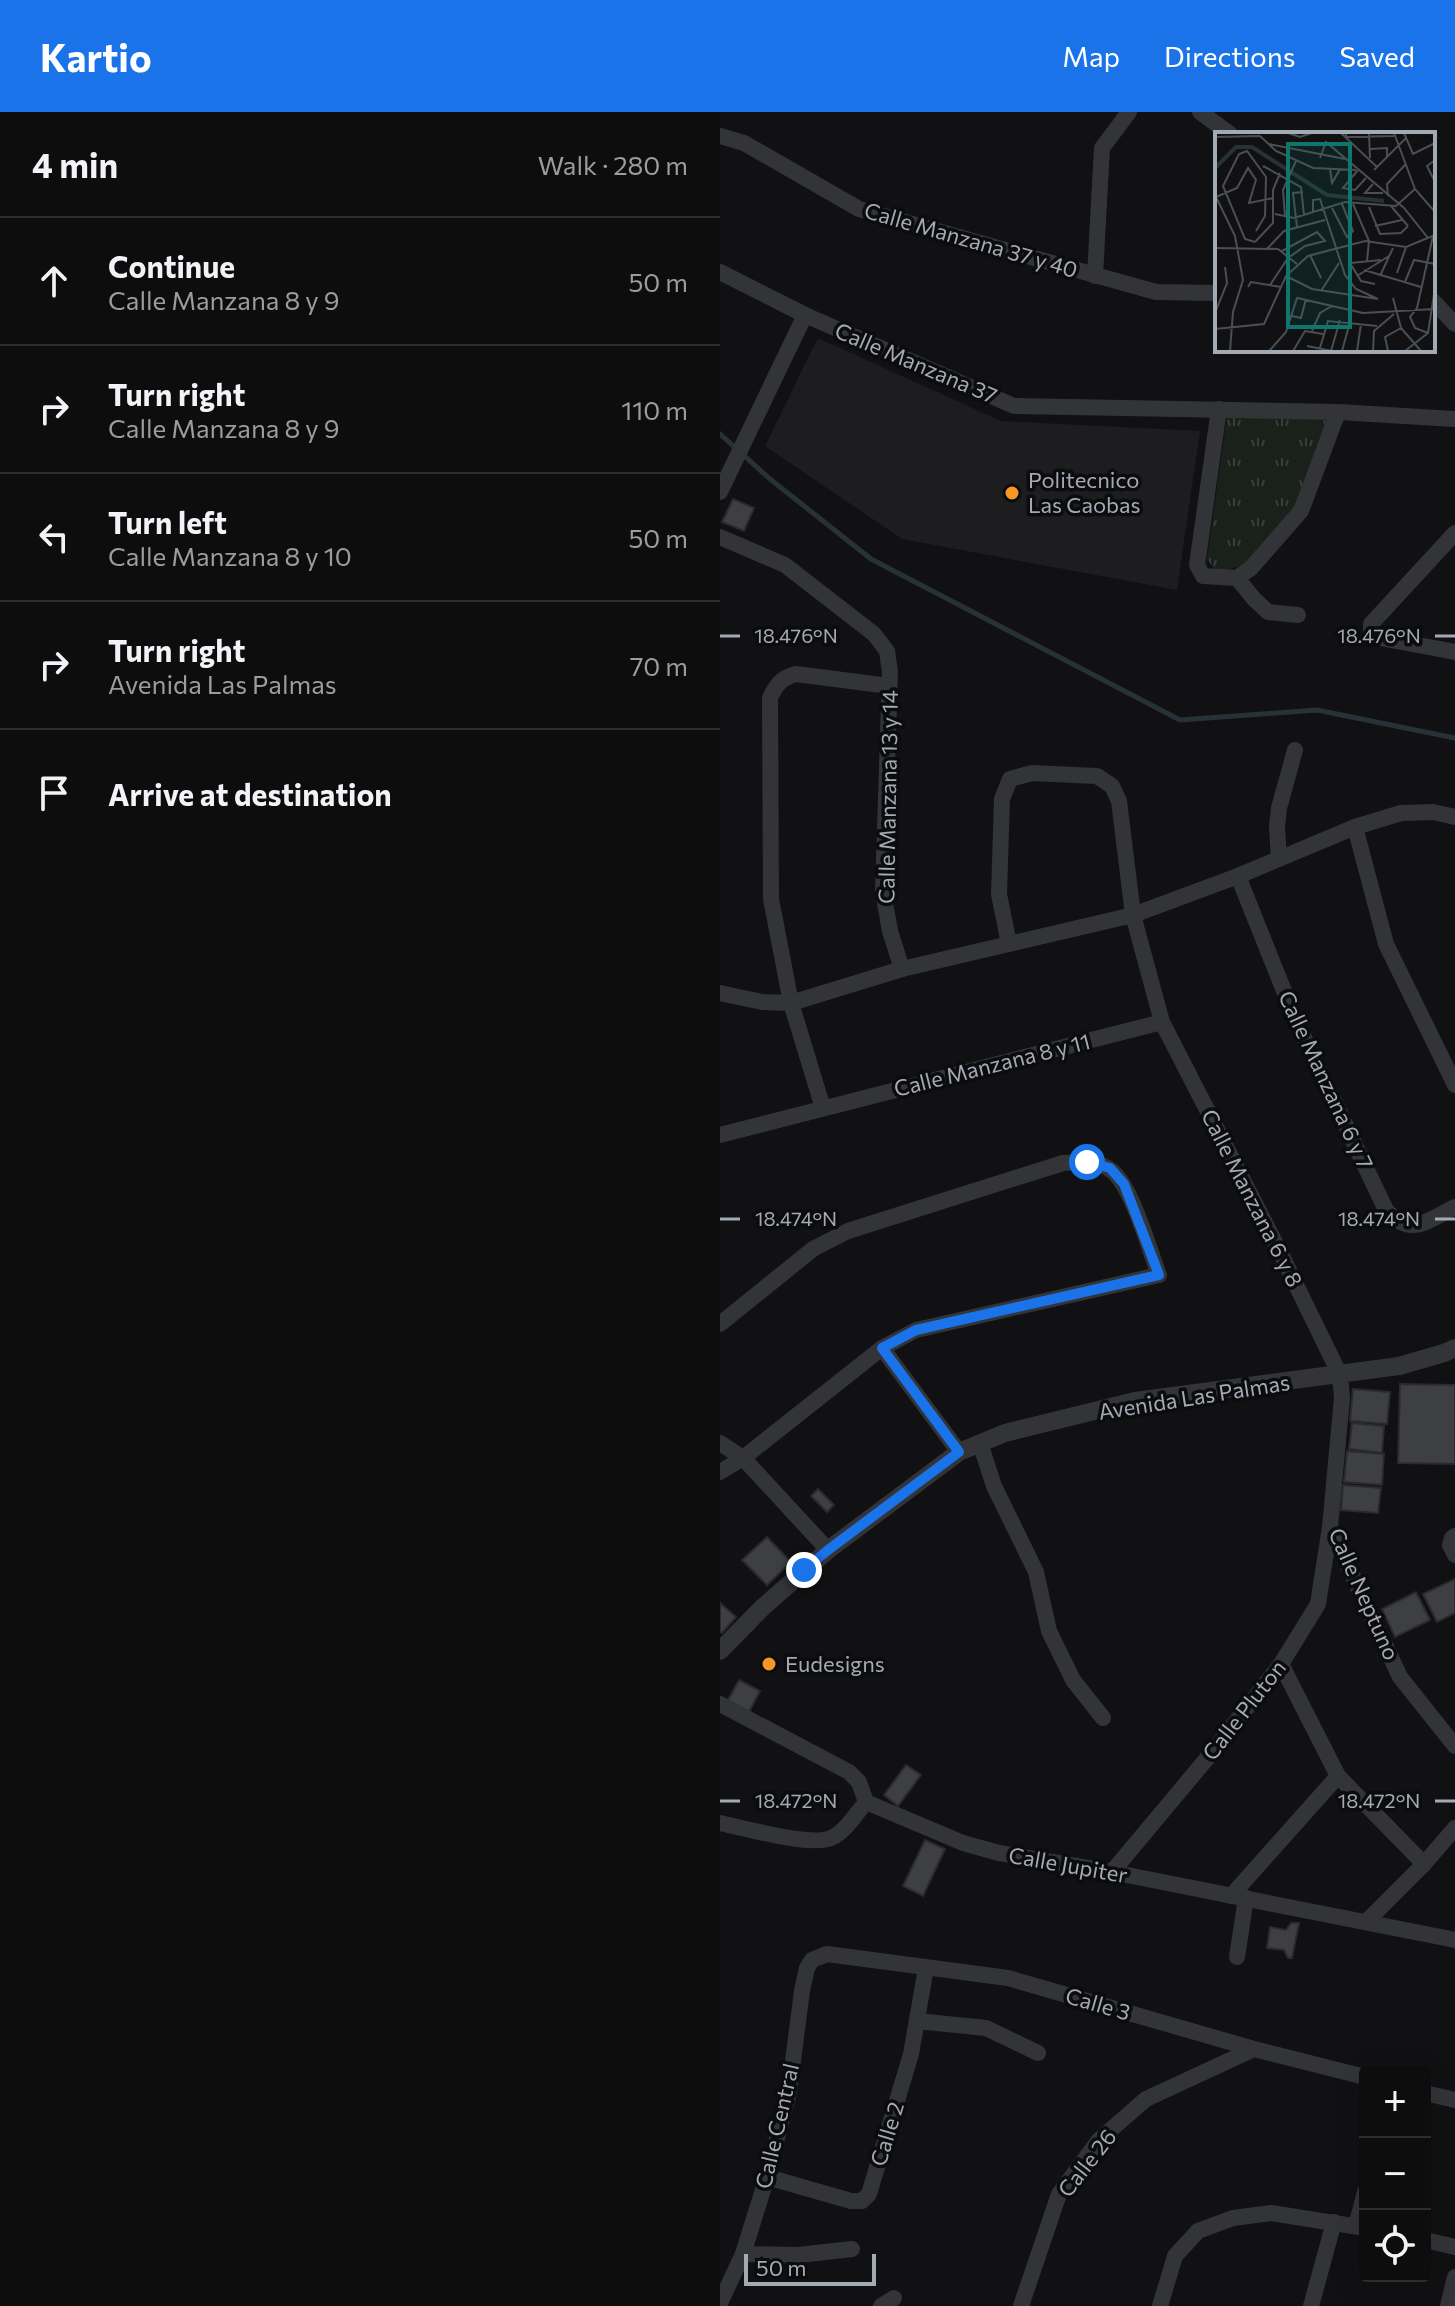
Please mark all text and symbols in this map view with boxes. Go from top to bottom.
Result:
text: Kartio [40,33,152,80]
text: Map [1062,39,1120,73]
text: Directions [1164,39,1295,73]
text: Saved [1339,39,1415,73]
inset map [1215,132,1435,352]
text: 4 min [32,143,118,185]
text: Walk · 280 m [538,149,688,180]
street label: Calle Manzana 37 y 40 [861,196,1081,283]
text: Continue [108,247,235,284]
icon: ahead [32,259,76,303]
text: 50 m [628,266,688,297]
text: Calle Manzana 8 y 9 [108,284,339,315]
street label: Calle Manzana 37 [831,316,1001,409]
text: Turn right [108,375,245,412]
icon: right [32,387,76,431]
text: 110 m [621,394,688,425]
text: Calle Manzana 8 y 9 [108,412,339,443]
place label: Politecnico Las Caobas [1028,466,1141,518]
marker: Politecnico Las Caobas [1003,484,1021,502]
text: Turn left [108,503,227,540]
icon: left [32,515,76,559]
text: 50 m [628,522,688,553]
text: Calle Manzana 8 y 10 [108,540,352,571]
text: 18.476°N [754,623,838,647]
text: 18.476°N [1337,623,1421,647]
text: Turn right [108,631,245,668]
icon: right [32,643,76,687]
text: 70 m [630,650,688,681]
text: Avenida Las Palmas [108,668,337,699]
street label: Calle Manzana 13 y 14 [872,690,903,904]
icon: arrive [32,771,76,815]
text: Arrive at destination [108,775,392,812]
street label: Calle Manzana 6 y 7 [1273,986,1380,1173]
street label: Calle Manzana 8 y 11 [891,1027,1093,1102]
street label: Calle Manzana 6 y 8 [1196,1104,1309,1291]
route start [1069,1144,1105,1180]
text: 18.474°N [755,1206,837,1230]
text: 18.474°N [1338,1206,1420,1230]
street label: Avenida Las Palmas [1096,1368,1292,1425]
street label: Calle Neptuno [1323,1524,1406,1664]
route end [786,1552,822,1588]
place label: Eudesigns [785,1650,885,1677]
street label: Calle Pluton [1196,1654,1291,1765]
marker: Eudesigns [760,1655,778,1673]
text: 18.472°N [755,1788,837,1812]
text: 18.472°N [1338,1788,1420,1812]
street label: Calle Jupiter [1007,1841,1130,1888]
street label: Calle 3 [1063,1981,1134,2026]
street label: Calle Central [749,2061,804,2191]
map controls [1359,2066,1431,2282]
button: + [1359,2066,1431,2138]
street label: Calle 2 [864,2098,909,2169]
street label: Calle 26 [1052,2123,1122,2202]
button: − [1359,2138,1431,2210]
button: locate [1359,2210,1431,2282]
scale bar [744,2250,876,2286]
text: 50 m [756,2254,806,2281]

